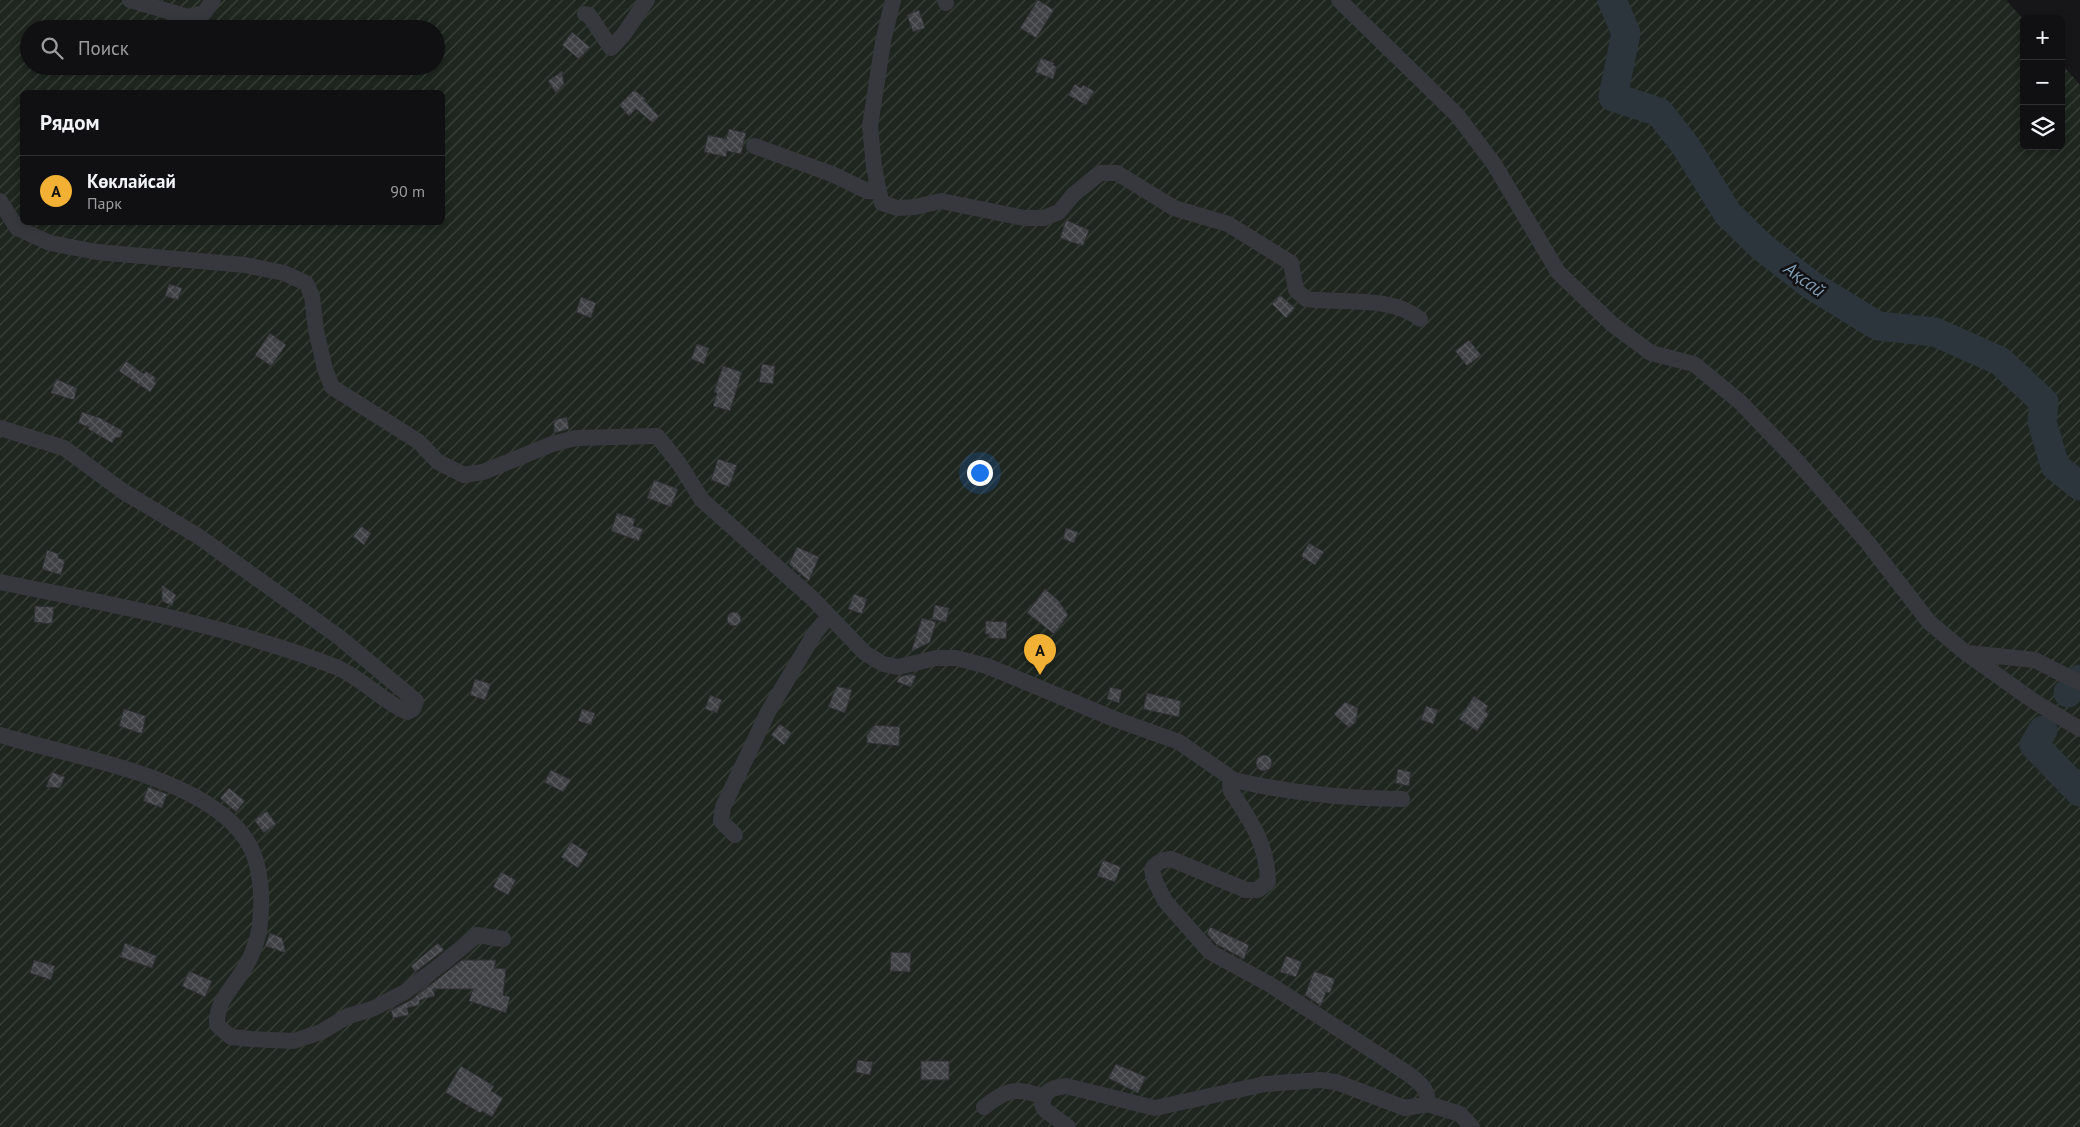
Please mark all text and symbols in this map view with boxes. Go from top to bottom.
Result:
map controls [2020,15,2065,150]
button: + [2020,15,2065,60]
search box [20,20,445,75]
icon: search [38,34,66,62]
text: Поиск [78,36,129,60]
button: − [2020,60,2065,105]
button: layers [2020,105,2065,150]
text: Рядом [40,109,99,136]
text: Көклайсай [87,169,176,193]
text: A [51,181,61,201]
text: 90 m [390,181,425,201]
text: Парк [87,193,122,213]
water label: Ақсай [1779,255,1831,302]
your location [967,460,993,486]
pin: A [1024,634,1056,675]

